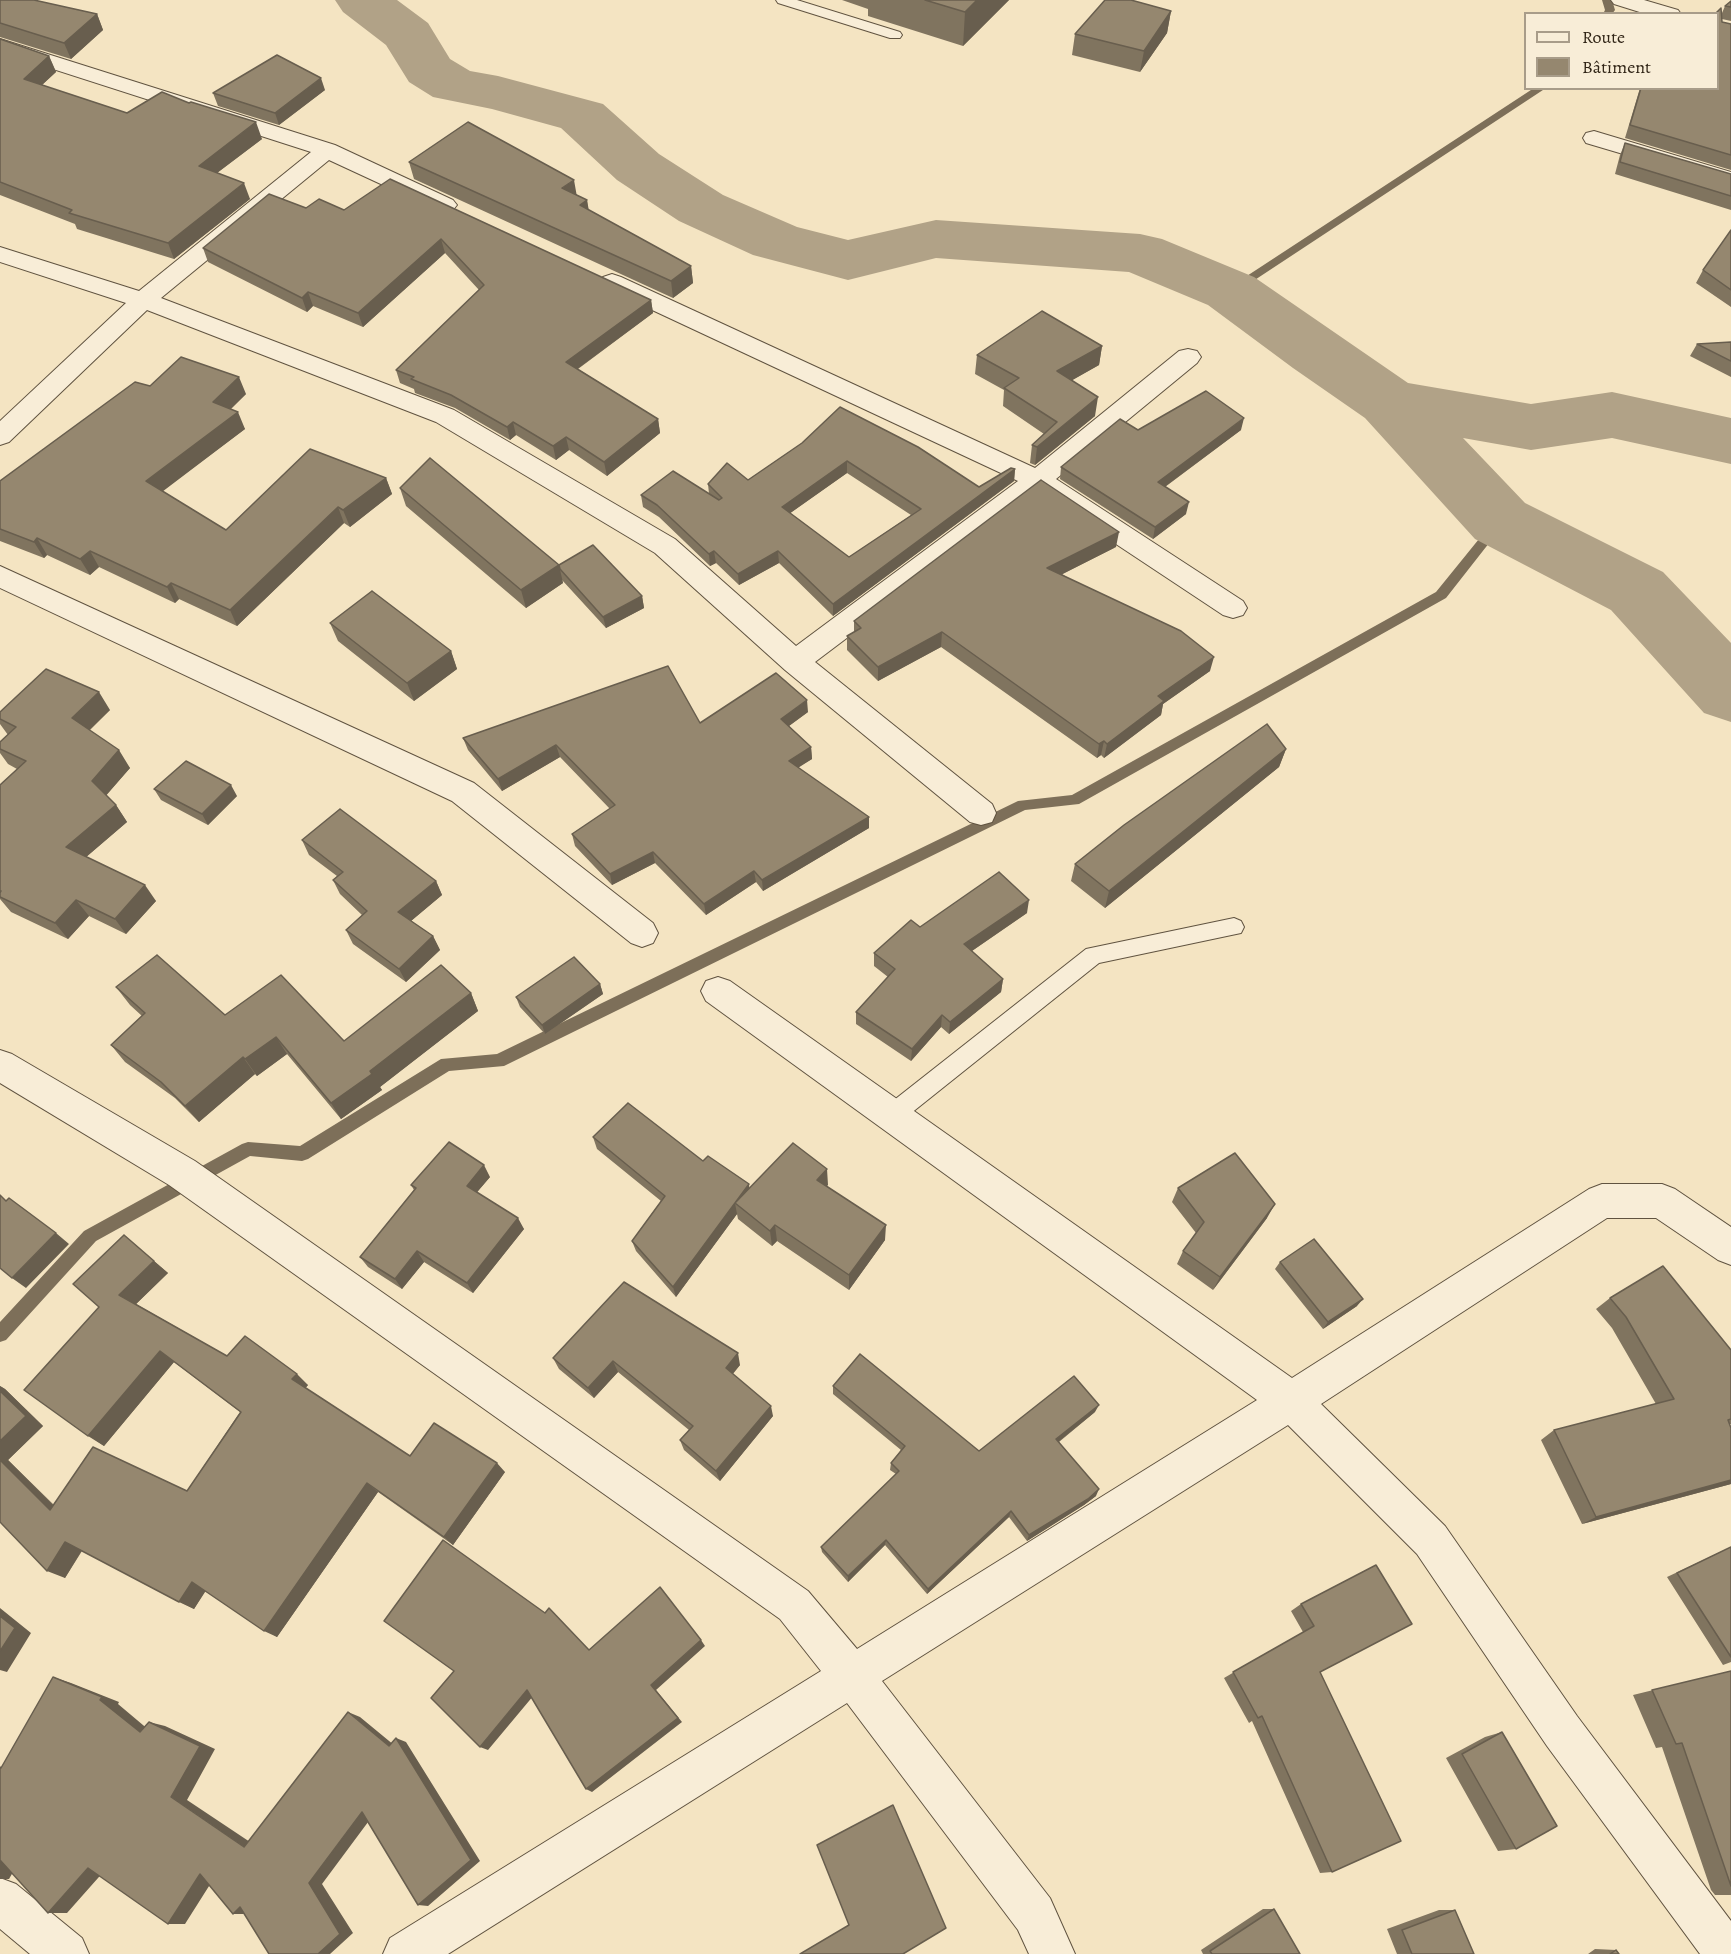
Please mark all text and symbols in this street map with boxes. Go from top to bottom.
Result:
legend [1524,12,1719,90]
text: Route [1582,25,1625,49]
text: Bâtiment [1582,55,1651,79]

